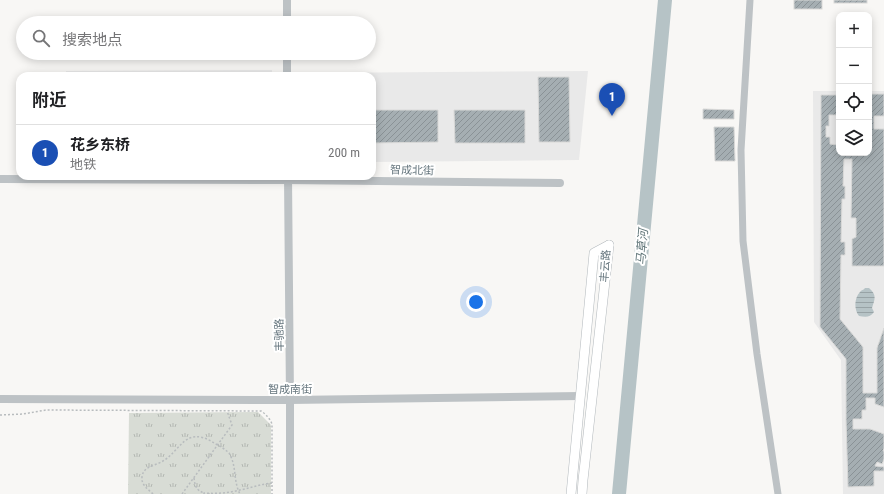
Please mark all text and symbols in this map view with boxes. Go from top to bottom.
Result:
map controls [836,12,872,156]
button: + [836,12,872,48]
search box [16,16,376,60]
icon: search [30,27,52,49]
text: 搜索地点 [62,31,122,49]
button: − [836,48,872,84]
pin: 1 [599,83,625,116]
button: locate [836,84,872,120]
text: 附近 [32,90,66,110]
button: layers [836,120,872,156]
text: 花乡东桥 [70,136,130,154]
text: 1 [42,145,48,160]
text: 200 m [328,145,360,160]
text: 地铁 [70,157,96,172]
street label: 智成北街 [390,164,434,177]
water label: 马草河 [633,226,651,266]
street label: 丰云路 [598,249,613,283]
your location [466,292,486,312]
street label: 丰驰路 [273,318,286,352]
street label: 智成南街 [268,383,312,396]

